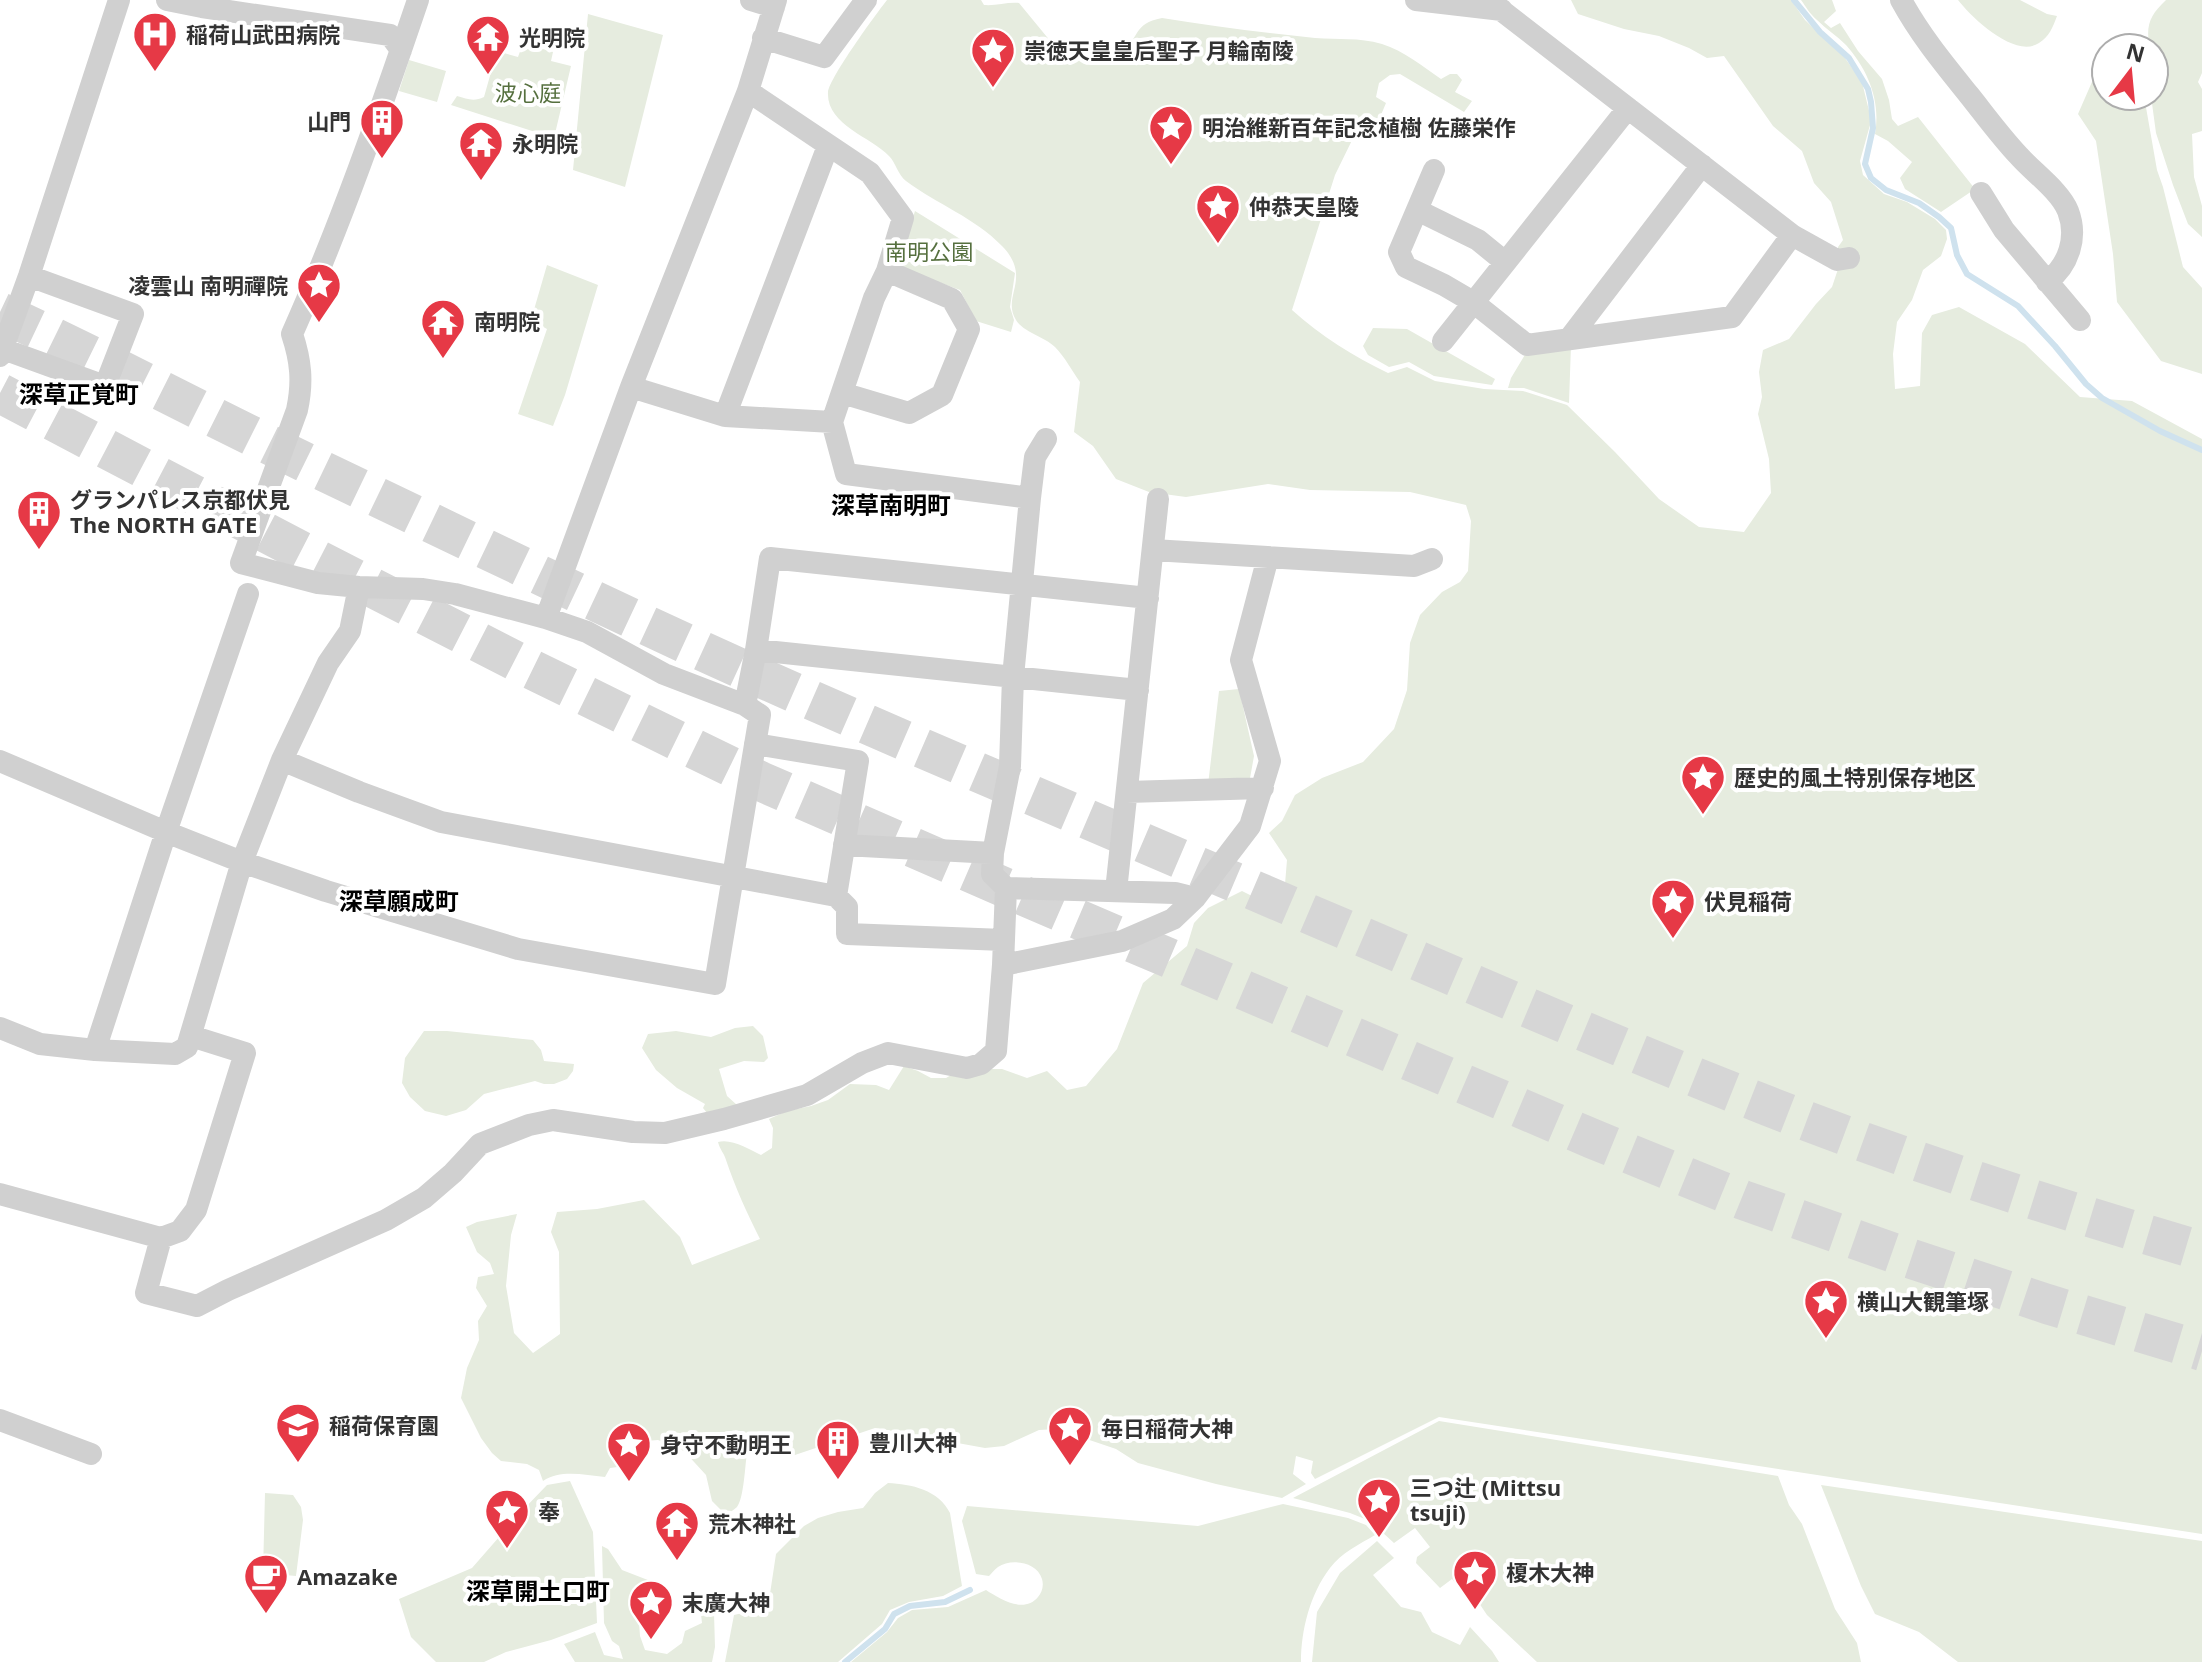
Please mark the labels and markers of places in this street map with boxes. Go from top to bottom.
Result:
hospital icon: 稲荷山武田病院 [131,10,179,73]
temple icon: 光明院 [464,13,512,76]
place label: 稲荷山武田病院 [186,19,340,49]
place label: 光明院 [519,22,585,52]
place icon: 崇徳天皇皇后聖子 月輪南陵 [969,26,1017,89]
place label: 崇徳天皇皇后聖子 月輪南陵 [1024,35,1294,65]
building icon: 山門 [358,97,406,160]
place icon: 明治維新百年記念植樹 佐藤栄作 [1147,103,1195,166]
place label: 山門 [307,106,351,136]
place label: 明治維新百年記念植樹 佐藤栄作 [1202,112,1516,142]
temple icon: 永明院 [457,119,505,182]
place label: 永明院 [512,128,578,158]
place icon: 仲恭天皇陵 [1194,182,1242,245]
place label: 仲恭天皇陵 [1249,191,1359,221]
place icon: 凌雲山 南明禪院 [295,261,343,324]
place label: 凌雲山 南明禪院 [128,270,288,300]
temple icon: 南明院 [419,297,467,360]
place label: 南明院 [474,306,540,336]
place label: グランパレス京都伏見 The NORTH GATE [70,484,290,539]
building icon: グランパレス京都伏見 The NORTH GATE [15,488,63,551]
place icon: 歴史的風土特別保存地区 [1679,753,1727,816]
place label: 歴史的風土特別保存地区 [1734,762,1976,792]
place icon: 伏見稲荷 [1649,877,1697,940]
place label: 伏見稲荷 [1704,886,1792,916]
place icon: 横山大観筆塚 [1802,1277,1850,1340]
place label: 横山大観筆塚 [1857,1286,1989,1316]
school or university icon: 稲荷保育園 [274,1401,322,1464]
place icon: 毎日稲荷大神 [1046,1404,1094,1467]
place label: 稲荷保育園 [329,1410,439,1440]
place label: 毎日稲荷大神 [1101,1413,1233,1443]
building icon: 豊川大神 [814,1418,862,1481]
place icon: 身守不動明王 [605,1420,653,1483]
place label: 豊川大神 [869,1427,957,1457]
place label: 身守不動明王 [660,1429,792,1459]
place label: 三つ辻 (Mittsu tsuji) [1410,1472,1561,1527]
place icon: 三つ辻 (Mittsu tsuji) [1355,1476,1403,1539]
place icon: 奉 [483,1487,531,1550]
place label: 奉 [538,1496,560,1526]
temple icon: 荒木神社 [653,1499,701,1562]
place label: 荒木神社 [708,1508,796,1538]
place icon: 榎木大神 [1451,1548,1499,1611]
cafe icon: Amazake [242,1552,290,1615]
place label: 榎木大神 [1506,1557,1594,1587]
place label: Amazake [297,1561,398,1591]
place icon: 末廣大神 [627,1578,675,1641]
place label: 末廣大神 [682,1587,770,1617]

